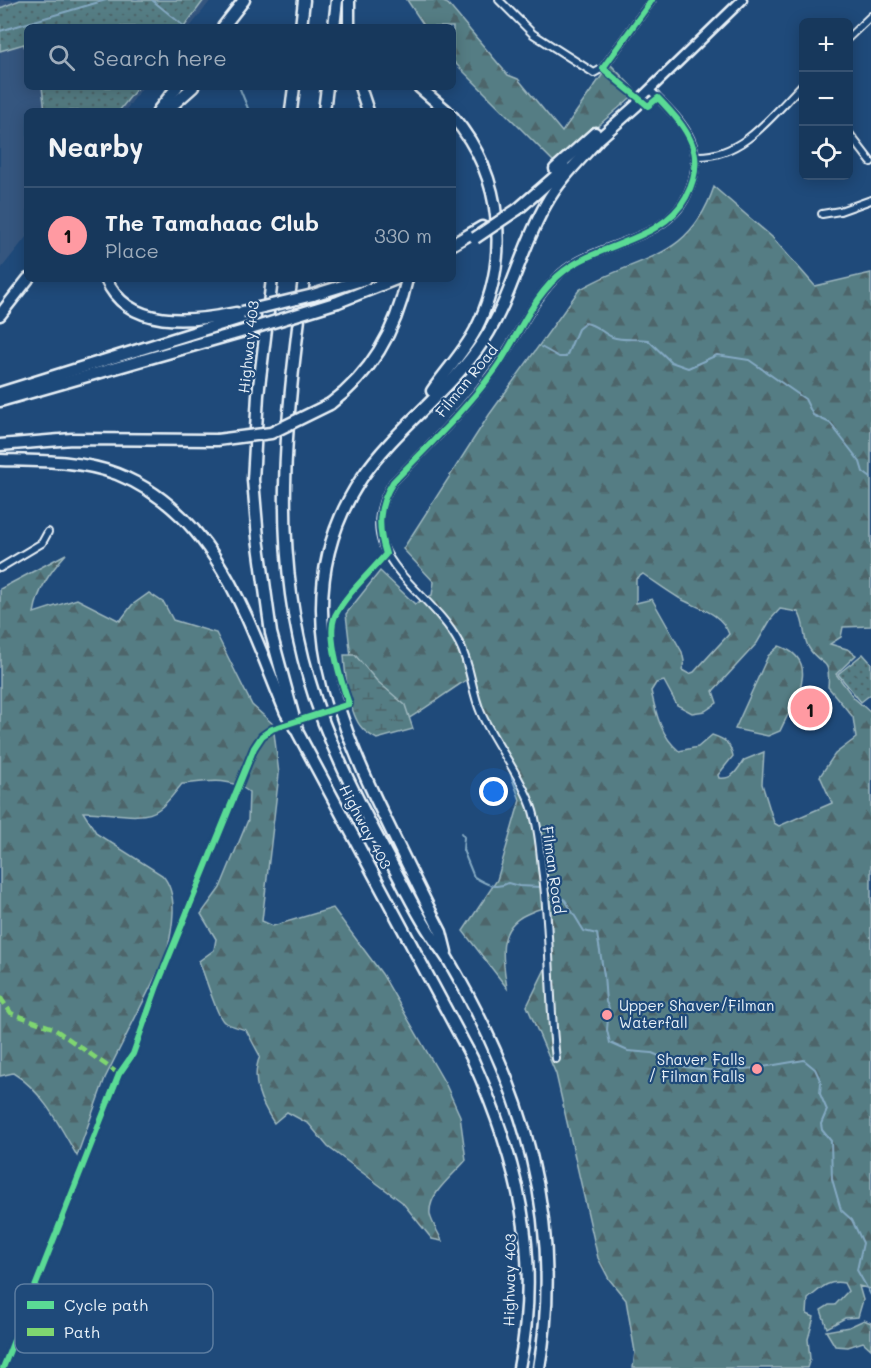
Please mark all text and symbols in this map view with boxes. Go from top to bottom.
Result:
map controls [799,18,853,180]
button: + [799,18,853,72]
search box [24,24,456,90]
icon: search [45,41,78,74]
text: Search here [93,43,227,72]
button: − [799,72,853,126]
button: locate [799,126,853,180]
text: Nearby [48,130,143,164]
text: The Tamahaac Club [105,208,319,237]
text: 1 [63,222,72,248]
text: 330 m [374,222,432,248]
text: Place [105,237,159,263]
street label: Highway 403 [233,299,263,394]
street label: Filman Road [431,340,502,421]
pin: 1 [790,686,830,730]
your location [479,777,508,806]
street label: Highway 403 [335,781,397,872]
street label: Filman Road [538,825,570,915]
place label: Upper Shaver/Filman Waterfall [619,995,774,1032]
marker: Upper Shaver/Filman Waterfall [600,1008,614,1022]
place label: Shaver Falls / Filman Falls [649,1049,745,1086]
marker: Shaver Falls / Filman Falls [750,1062,764,1076]
street label: Highway 403 [498,1233,520,1327]
legend [15,1284,213,1353]
text: Cycle path [64,1294,148,1315]
text: Path [64,1321,100,1342]

